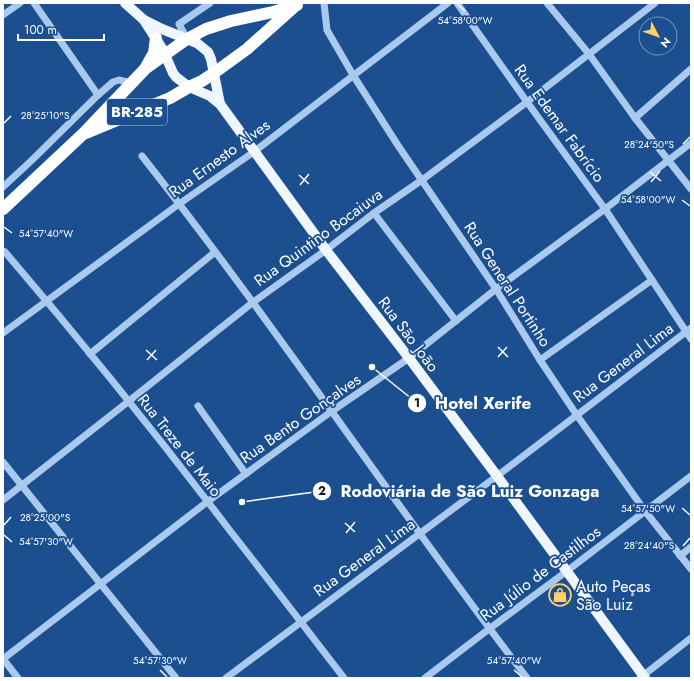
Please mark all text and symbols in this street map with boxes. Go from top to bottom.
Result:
text: 54°58'00"W [438,13,492,28]
scale bar [18,16,104,42]
north arrow [638,16,678,56]
text: 100 m [24,21,57,39]
text: N [657,34,674,51]
street label: Rua Edemar Fabrício [509,59,610,187]
road number: BR-285 [107,99,167,125]
text: 28°25'10"S [21,108,70,123]
street label: Rua Ernesto Alves [164,114,275,203]
text: 28°24'50"S [624,137,675,152]
street label: Rua Quintino Bocaiuva [249,183,387,292]
text: 54°58'00"W [621,192,675,207]
street label: Rua General Portinho [458,217,557,351]
text: 54°57'40"W [19,226,73,241]
street label: Rua São João [373,292,445,377]
street label: Rua General Lima [568,317,678,408]
street label: Rua Bento Gonçalves [235,368,365,469]
callout: Hotel Xerife [407,388,539,417]
street label: Rua Treze de Maio [132,389,227,502]
text: Hotel Xerife [435,391,531,415]
text: 1 [414,394,420,412]
callout: Rodoviária de São Luiz Gonzaga [312,477,607,506]
text: Rodoviária de São Luiz Gonzaga [341,479,599,503]
text: 2 [318,482,326,500]
text: 54°57'50"W [621,501,675,516]
text: 28°25'00"S [20,510,71,525]
street label: Rua General Lima [309,513,420,602]
street label: Rua Júlio de Castilhos [475,520,606,627]
text: 54°57'30"W [19,534,73,549]
text: 28°24'40"S [624,538,675,553]
place label: Auto Peças São Luiz [576,575,650,616]
shop icon: Auto Peças São Luiz [547,582,573,608]
text: 54°57'30"W [133,653,187,668]
text: 54°57'40"W [487,653,541,668]

